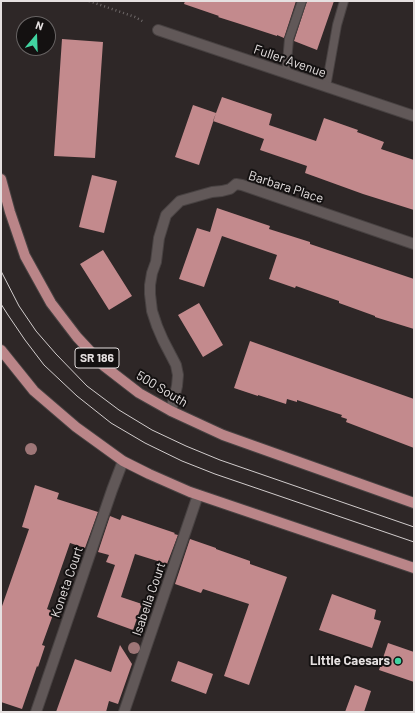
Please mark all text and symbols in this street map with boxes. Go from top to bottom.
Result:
north arrow [16,16,56,56]
text: N [34,18,45,32]
street label: Fuller Avenue [252,41,328,81]
street label: Barbara Place [246,168,326,206]
road number: SR 186 [75,348,119,368]
street label: 500 South [133,368,191,410]
street label: Koneta Court [48,544,86,620]
street label: Isabella Court [129,560,169,638]
place label: Little Caesars [310,653,390,669]
marker: Little Caesars [393,656,403,666]

